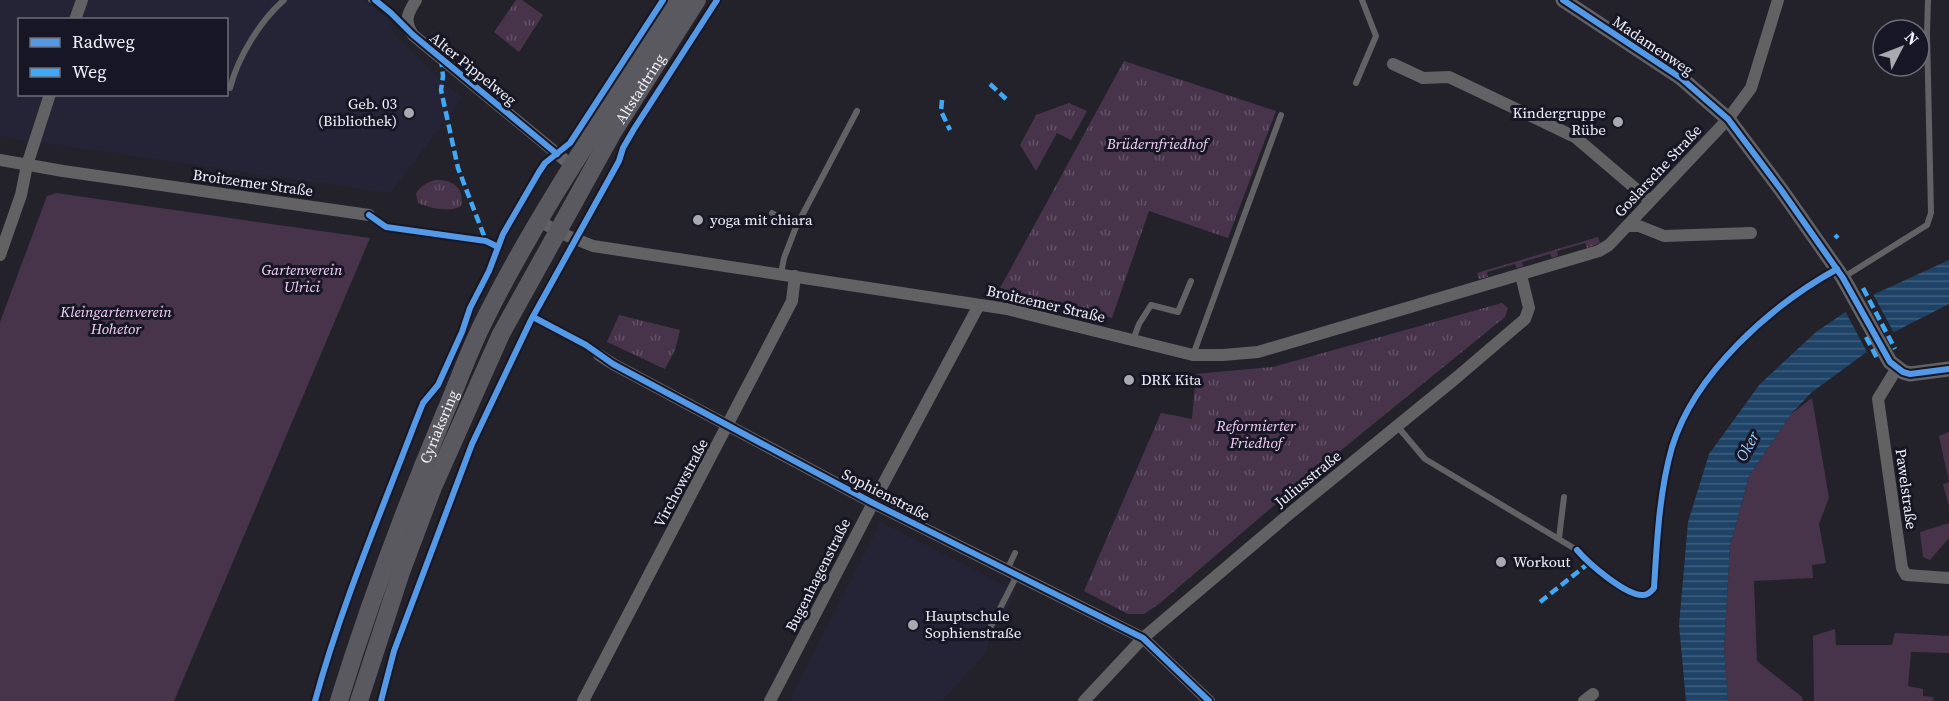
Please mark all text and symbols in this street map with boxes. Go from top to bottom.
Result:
street label: Madamenweg [1609,11,1698,80]
legend [18,18,228,96]
north arrow [1871,18,1931,78]
text: N [1900,26,1924,50]
street label: Alter Pippelweg [426,27,521,110]
text: Radweg [72,29,135,54]
street label: Altstadtring [610,49,670,128]
text: Weg [72,59,107,84]
place label: Geb. 03 (Bibliothek) [318,93,397,131]
place label: Kindergruppe Rübe [1512,102,1606,140]
marker: Geb. 03 (Bibliothek) [402,106,416,120]
marker: Kindergruppe Rübe [1611,115,1625,129]
street label: Goslarsche Straße [1609,120,1706,222]
park label: Brüdernfriedhof [1106,133,1210,154]
street label: Broitzemer Straße [191,164,315,201]
place label: yoga mit chiara [710,209,813,230]
marker: yoga mit chiara [691,213,705,227]
park label: Gartenverein Ulrici [262,259,343,297]
street label: Broitzemer Straße [985,280,1108,327]
park label: Kleingartenverein Hohetor [59,301,172,339]
place label: DRK Kita [1141,369,1202,390]
marker: DRK Kita [1122,373,1136,387]
street label: Cyriaksring [414,386,463,467]
park label: Reformierter Friedhof [1215,415,1297,453]
water label: Oker [1730,427,1764,465]
street label: Virchowstraße [648,434,713,531]
street label: Juliusstraße [1269,445,1346,513]
street label: Pawelstraße [1890,447,1923,531]
street label: Sophienstraße [839,463,934,526]
street label: Bugenhagenstraße [780,514,855,635]
place label: Workout [1513,551,1571,572]
marker: Workout [1494,555,1508,569]
place label: Hauptschule Sophienstraße [925,605,1022,643]
marker: Hauptschule Sophienstraße [906,618,920,632]

